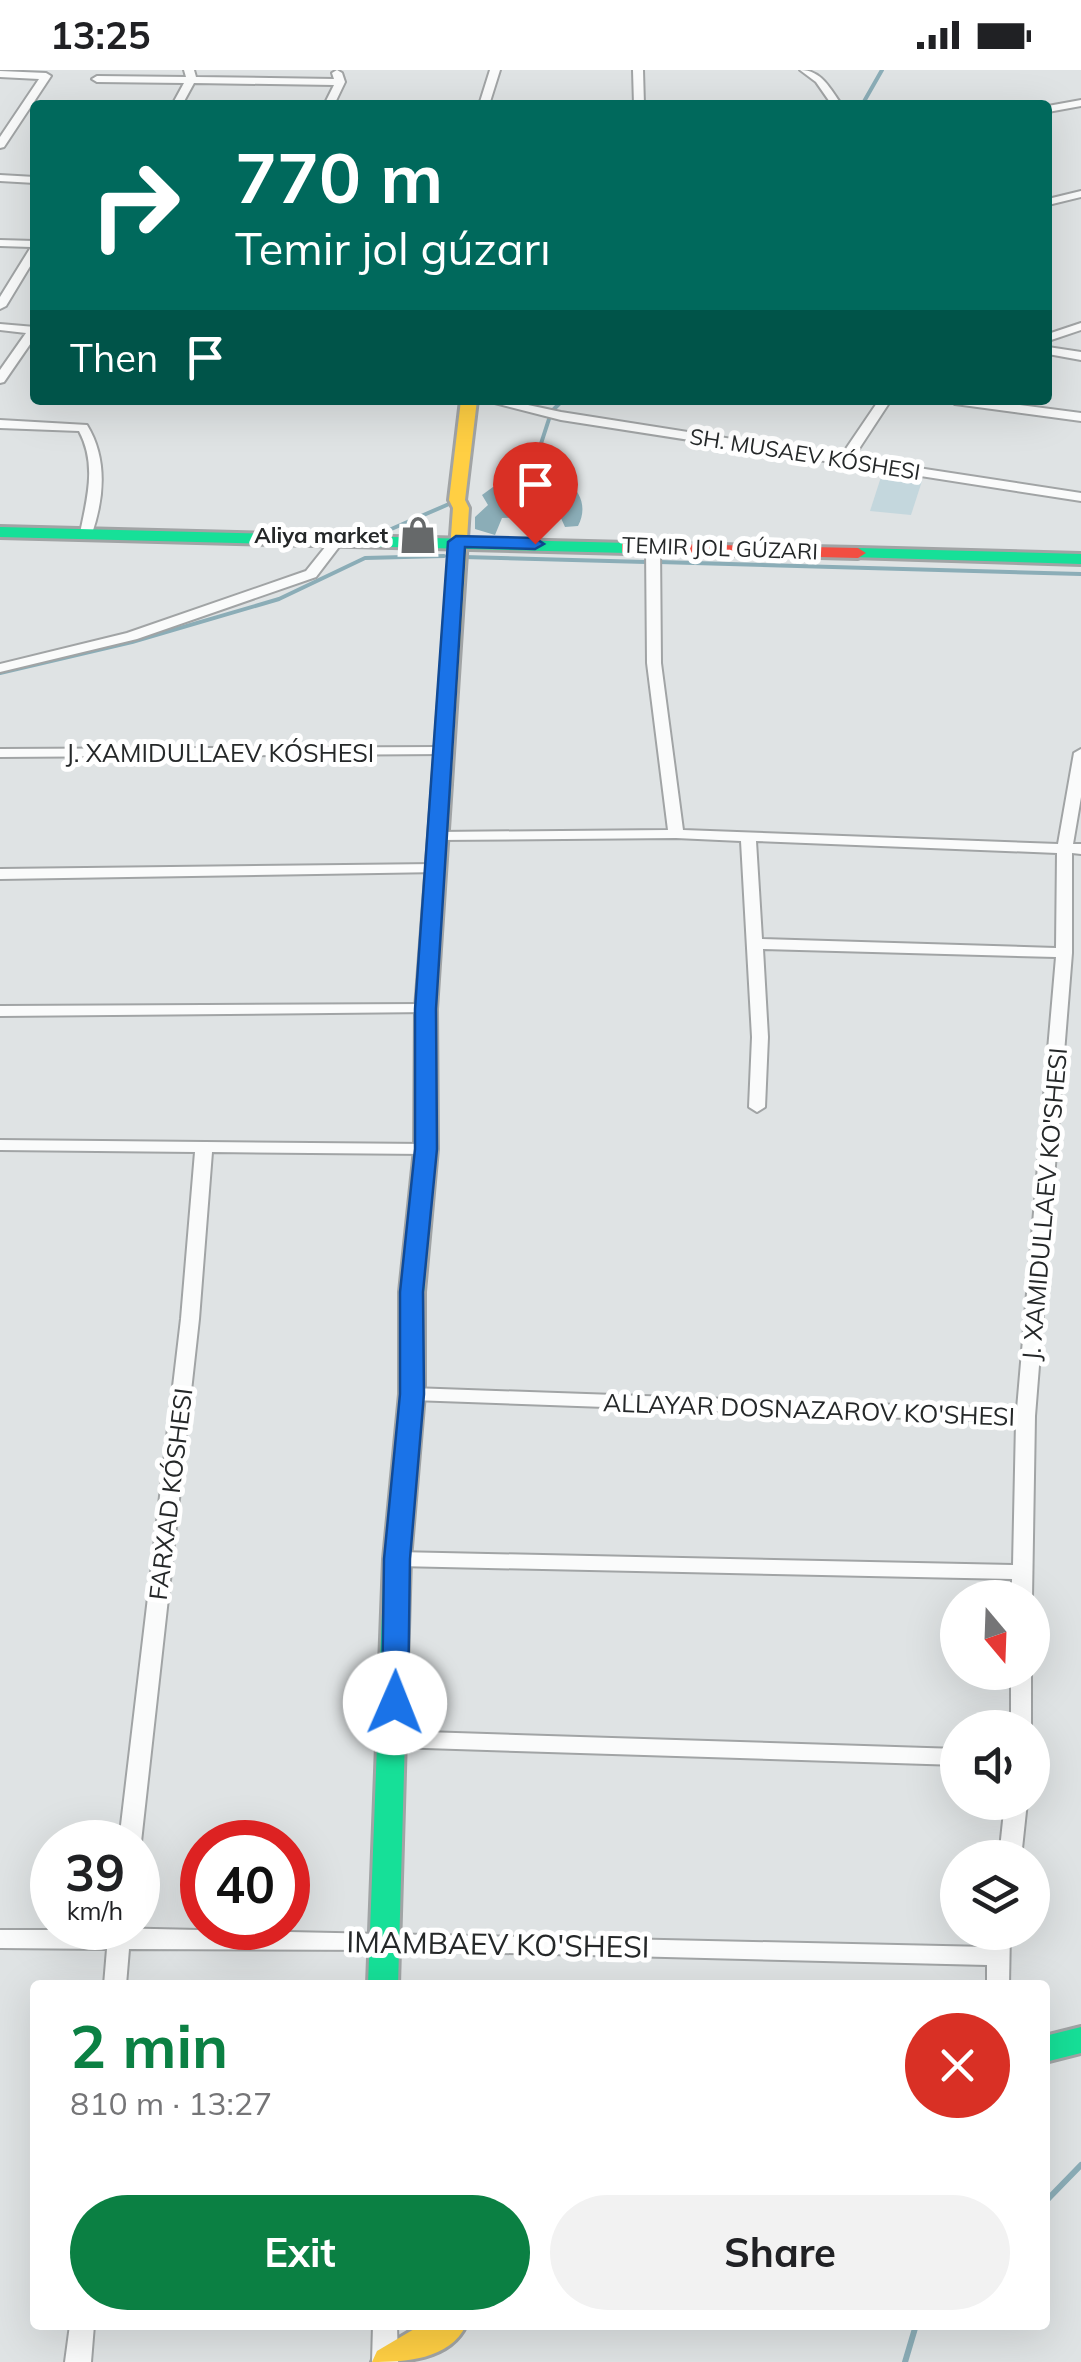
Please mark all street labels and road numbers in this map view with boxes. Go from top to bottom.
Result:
street label: SH. MUSAEV KÓSHESI [688,422,922,486]
street label: TEMIR JOL GÚZARI [622,531,818,565]
street label: J. XAMIDULLAEV KÓSHESI [66,737,374,768]
street label: J. XAMIDULLAEV KO'SHESI [1015,1046,1073,1362]
street label: FARXAD KÓSHESI [142,1386,198,1602]
street label: ALLAYAR DOSNAZAROV KO'SHESI [602,1386,1016,1432]
street label: IMAMBAEV KO'SHESI [346,1922,650,1966]

